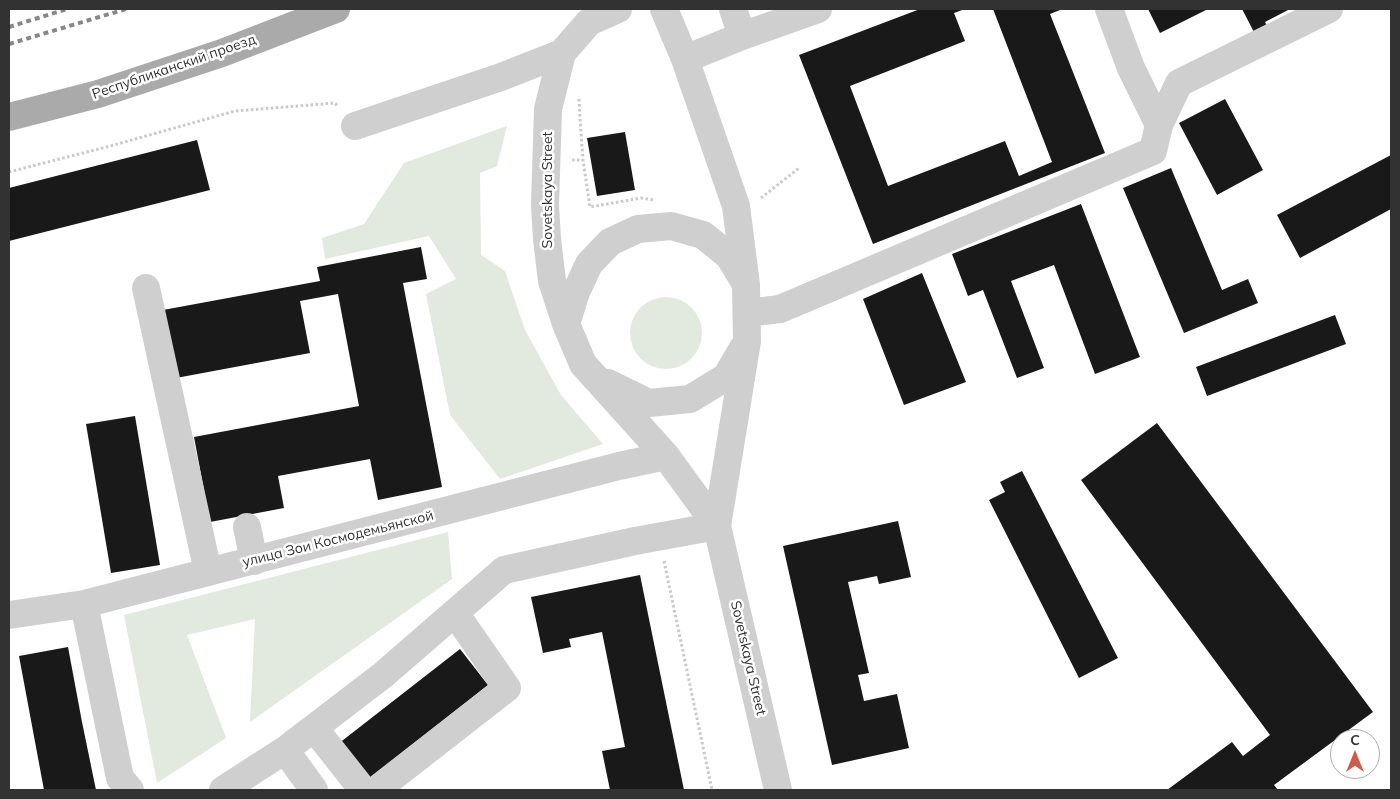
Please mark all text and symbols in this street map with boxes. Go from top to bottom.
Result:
street label: Республиканский проезд [90,31,258,103]
street label: Sovetskaya Street [540,132,556,248]
street label: улица Зои Космодемьянской [241,507,435,571]
street label: Sovetskaya Street [727,599,769,717]
north arrow [1330,729,1380,779]
text: С [1350,731,1360,749]

